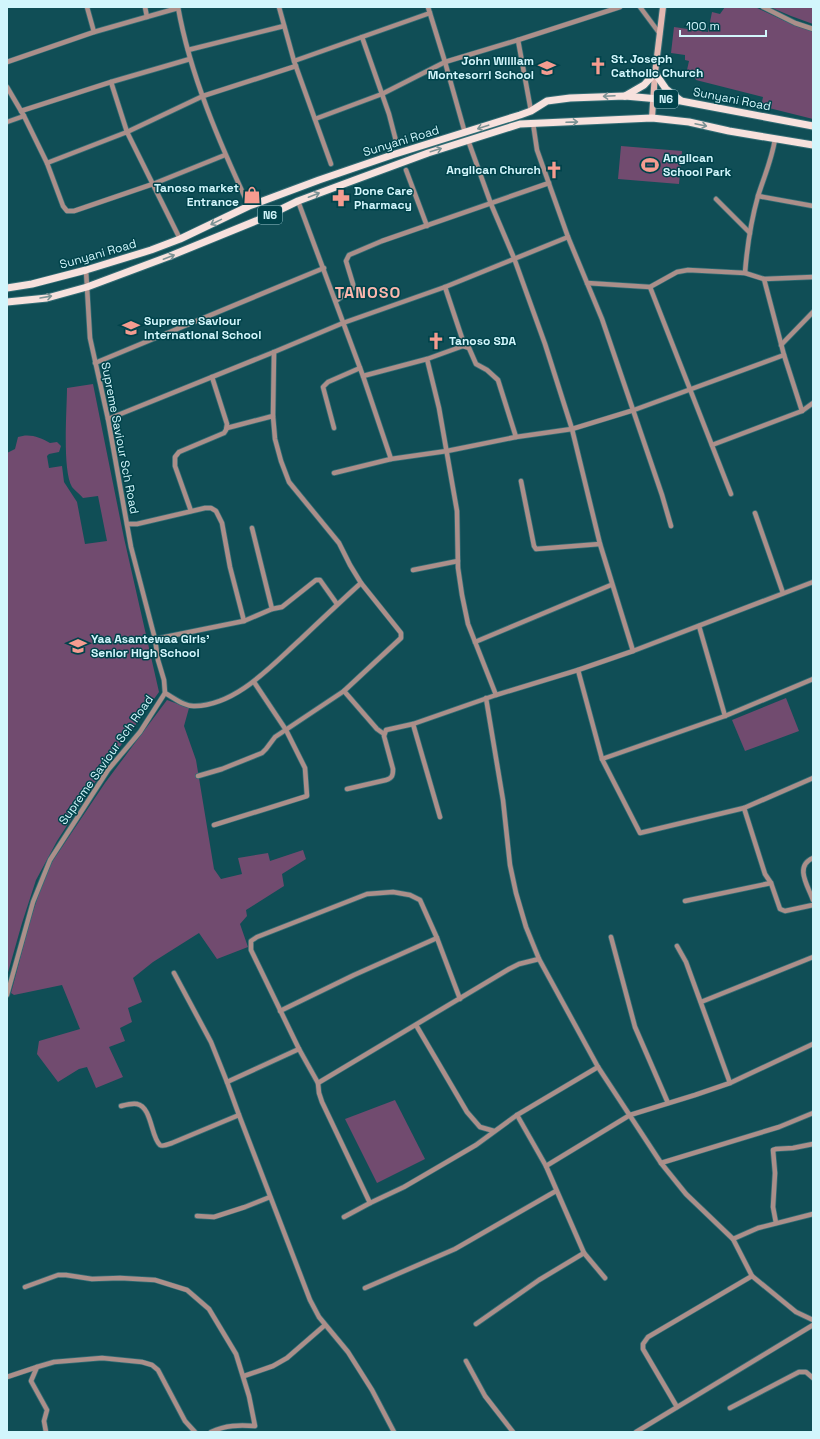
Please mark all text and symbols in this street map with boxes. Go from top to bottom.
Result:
scale bar [680,12,766,38]
text: 100 m [686,18,720,34]
place label: St. Joseph Catholic Church [611,51,703,81]
place label: John William Montesorri School [428,53,534,83]
church icon: St. Joseph Catholic Church [588,56,608,76]
school or university icon: John William Montesorri School [537,58,557,78]
street label: Sunyani Road [692,84,772,114]
road number: N6 [654,90,678,108]
one-way arrow [603,93,616,100]
one-way arrow [565,118,578,126]
street label: Sunyani Road [361,122,441,160]
one-way arrow [694,122,707,130]
one-way arrow [477,124,490,131]
one-way arrow [430,146,443,153]
place label: Anglican School Park [663,150,731,180]
sports icon: Anglican School Park [640,155,660,175]
church icon: Anglican Church [544,160,564,180]
place label: Anglican Church [446,162,541,178]
place label: Tanoso market Entrance [154,180,239,210]
place label: Done Care Pharmacy [354,183,413,213]
shop icon: Tanoso market Entrance [242,185,262,205]
pharmacy icon: Done Care Pharmacy [331,188,351,208]
one-way arrow [308,191,320,199]
road number: N6 [258,206,282,224]
one-way arrow [210,219,222,226]
street label: Sunyani Road [58,235,138,273]
one-way arrow [162,252,174,260]
district label: TANOSO [335,282,401,303]
one-way arrow [39,293,52,301]
place label: Supreme Saviour International School [144,313,261,343]
school or university icon: Supreme Saviour International School [121,318,141,338]
church icon: Tanoso SDA [426,331,446,351]
place label: Tanoso SDA [449,333,517,349]
street label: Supreme Saviour Sch Road [97,361,143,515]
place label: Yaa Asantewaa Girls' Senior High School [91,631,209,661]
school or university icon: Yaa Asantewaa Girls' Senior High School [68,636,88,656]
street label: Supreme Saviour Sch Road [55,692,157,828]

